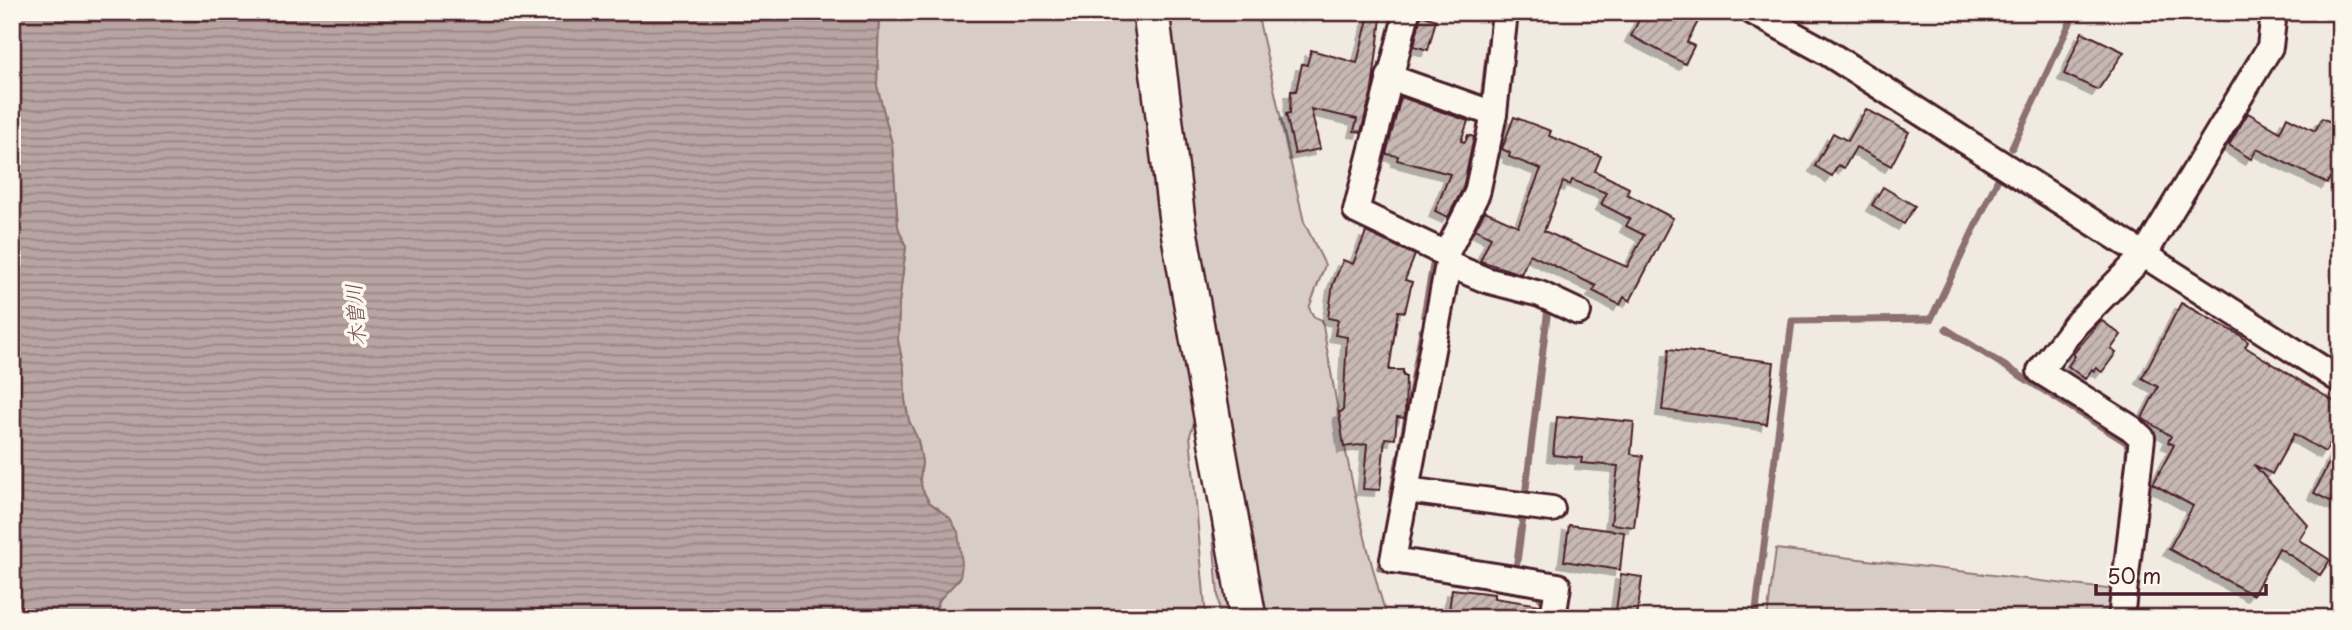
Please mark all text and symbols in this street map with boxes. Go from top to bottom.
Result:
water label: 木曽川 [336,282,372,348]
scale bar [2096,553,2266,597]
text: 50 m [2107,559,2161,591]

